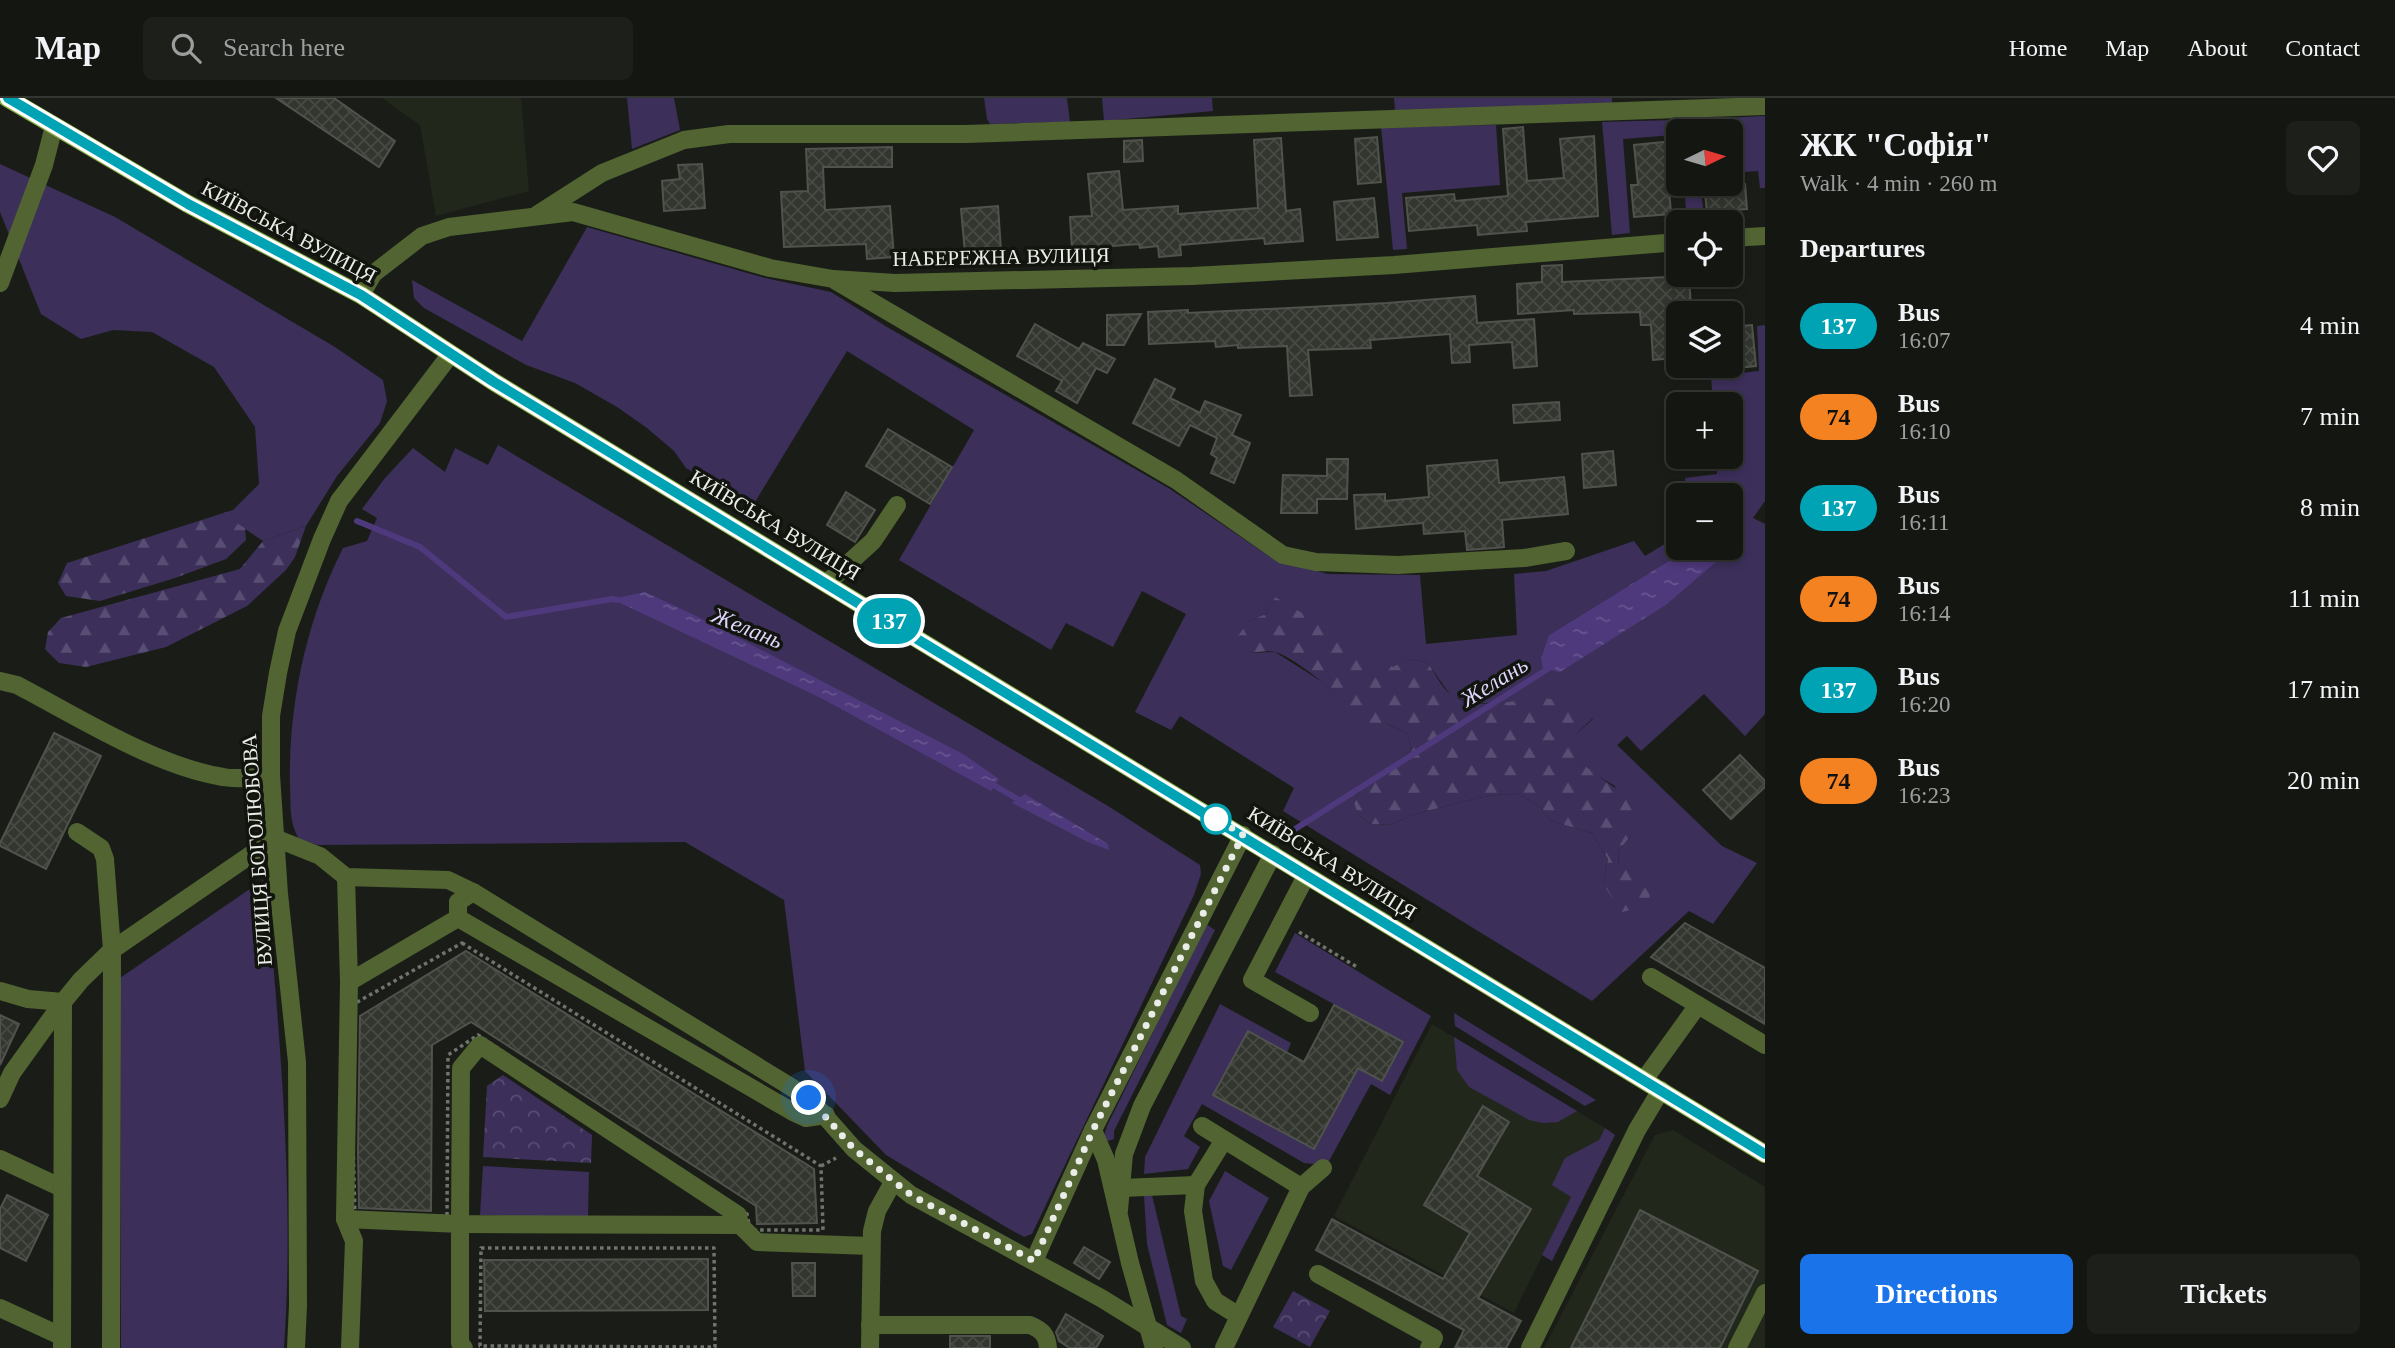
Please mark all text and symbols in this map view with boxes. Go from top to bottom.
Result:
search box [143,17,633,80]
icon: search [167,29,205,67]
text: Map [35,30,101,66]
text: Search here [223,33,345,62]
text: Home [2009,35,2067,61]
text: Map [2105,35,2149,61]
text: About [2187,35,2247,61]
text: Contact [2285,35,2360,61]
north arrow [1666,119,1743,196]
map controls [1666,119,1743,560]
button: heart [2286,121,2360,195]
text: ЖК "Софія" [1800,127,1992,163]
text: Walk · 4 min · 260 m [1800,171,1997,196]
street label: КИЇВСЬКА ВУЛИЦЯ [198,176,380,288]
button: locate [1666,210,1743,287]
text: Departures [1800,234,1925,263]
street label: НАБЕРЕЖНА ВУЛИЦЯ [892,243,1110,271]
text: Bus [1898,298,1940,327]
button: layers [1666,301,1743,378]
text: 4 min [2300,311,2360,340]
text: 137 [1821,313,1857,339]
text: 16:07 [1898,328,1950,353]
text: Bus [1898,389,1940,418]
button: + [1666,392,1743,469]
text: 7 min [2300,402,2360,431]
text: 74 [1827,404,1851,430]
text: 16:10 [1898,419,1950,444]
street label: КИЇВСЬКА ВУЛИЦЯ [686,465,864,585]
text: Bus [1898,480,1940,509]
button: − [1666,483,1743,560]
text: 8 min [2300,493,2360,522]
text: 137 [1821,495,1857,521]
text: 16:11 [1898,510,1950,535]
text: Bus [1898,571,1940,600]
text: 11 min [2288,584,2360,613]
text: 74 [1827,586,1851,612]
line badge: 137 [849,598,929,644]
text: 16:14 [1898,601,1950,626]
water label: Желань [707,602,786,654]
text: 137 [871,608,907,634]
water label: Желань [1455,652,1532,713]
text: Bus [1898,662,1940,691]
text: 17 min [2287,675,2360,704]
text: 137 [1821,677,1857,703]
text: 16:20 [1898,692,1950,717]
street label: ВУЛИЦЯ БОГОЛЮБОВА [237,733,277,967]
text: Bus [1898,753,1940,782]
text: 20 min [2287,766,2360,795]
text: 74 [1827,768,1851,794]
text: 16:23 [1898,783,1950,808]
street label: КИЇВСЬКА ВУЛИЦЯ [1243,801,1421,925]
unlabelled marker [1201,804,1231,834]
your location [791,1080,826,1115]
button: Directions [1800,1254,2073,1334]
button: Tickets [2087,1254,2360,1334]

